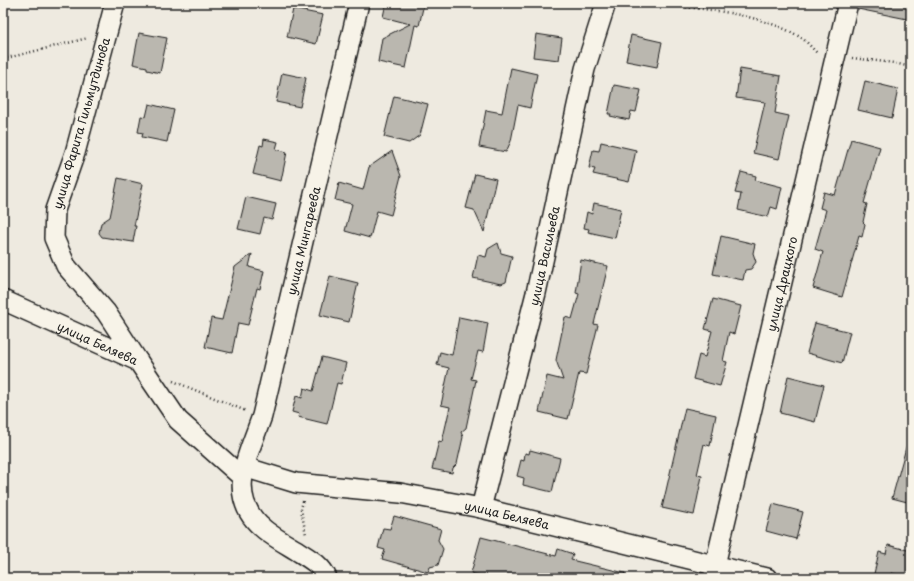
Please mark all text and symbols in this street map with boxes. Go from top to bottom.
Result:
street label: улица Фарита Гильмутдинова [48,35,114,211]
street label: улица Мингареева [282,184,325,297]
street label: улица Васильева [524,204,564,308]
street label: улица Драцкого [762,234,802,333]
street label: улица Беляева [54,317,142,369]
street label: улица Беляева [463,496,552,534]

